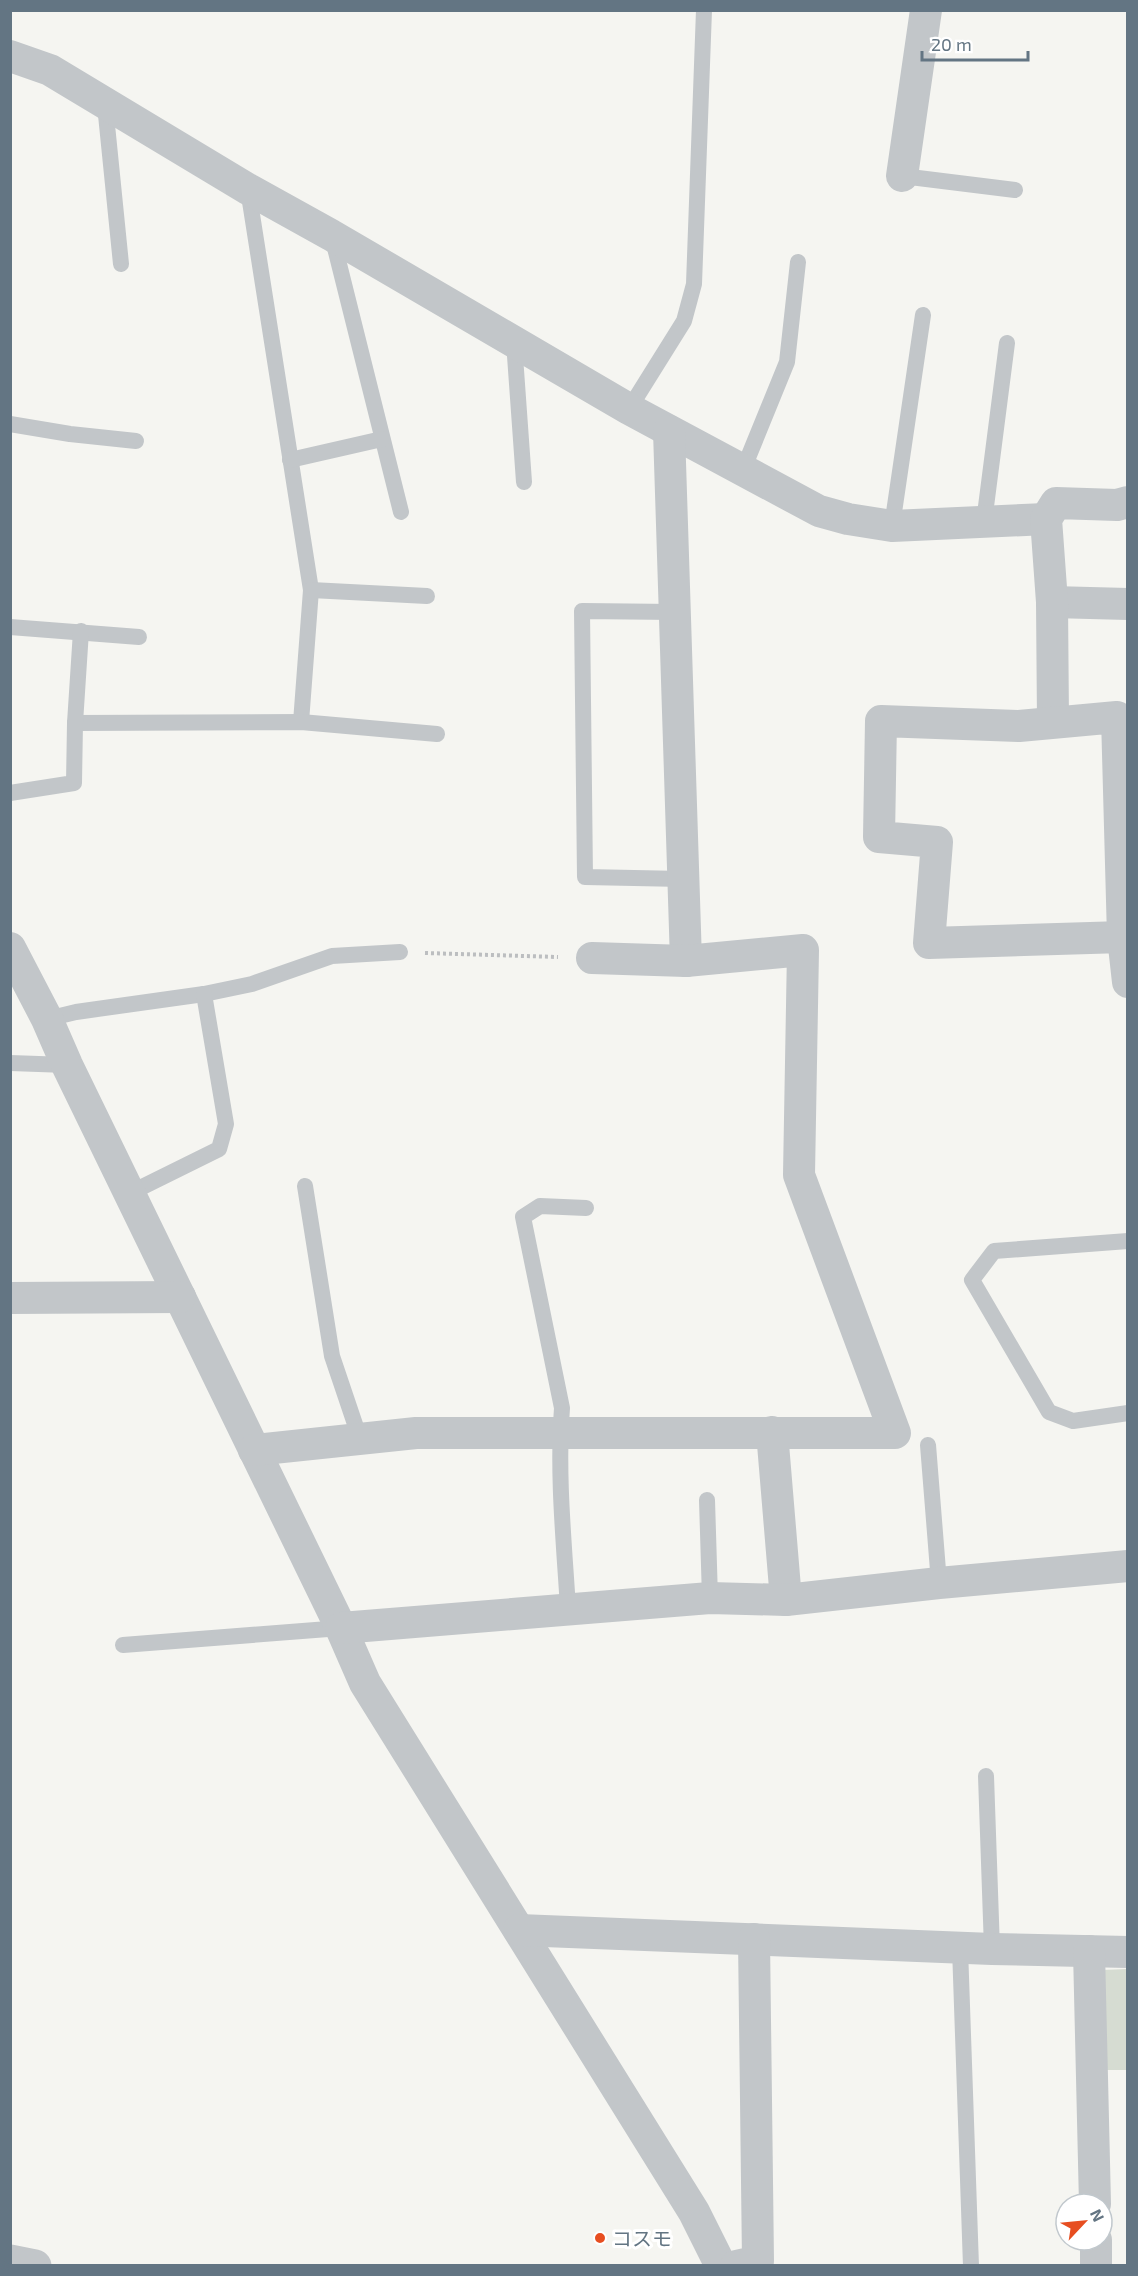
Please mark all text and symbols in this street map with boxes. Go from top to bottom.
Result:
scale bar [922,24,1028,62]
text: 20 m [931,33,972,55]
north arrow [1054,2192,1114,2252]
text: N [1087,2206,1109,2225]
place label: コスモ [612,2226,672,2250]
marker: コスモ [593,2231,607,2245]

